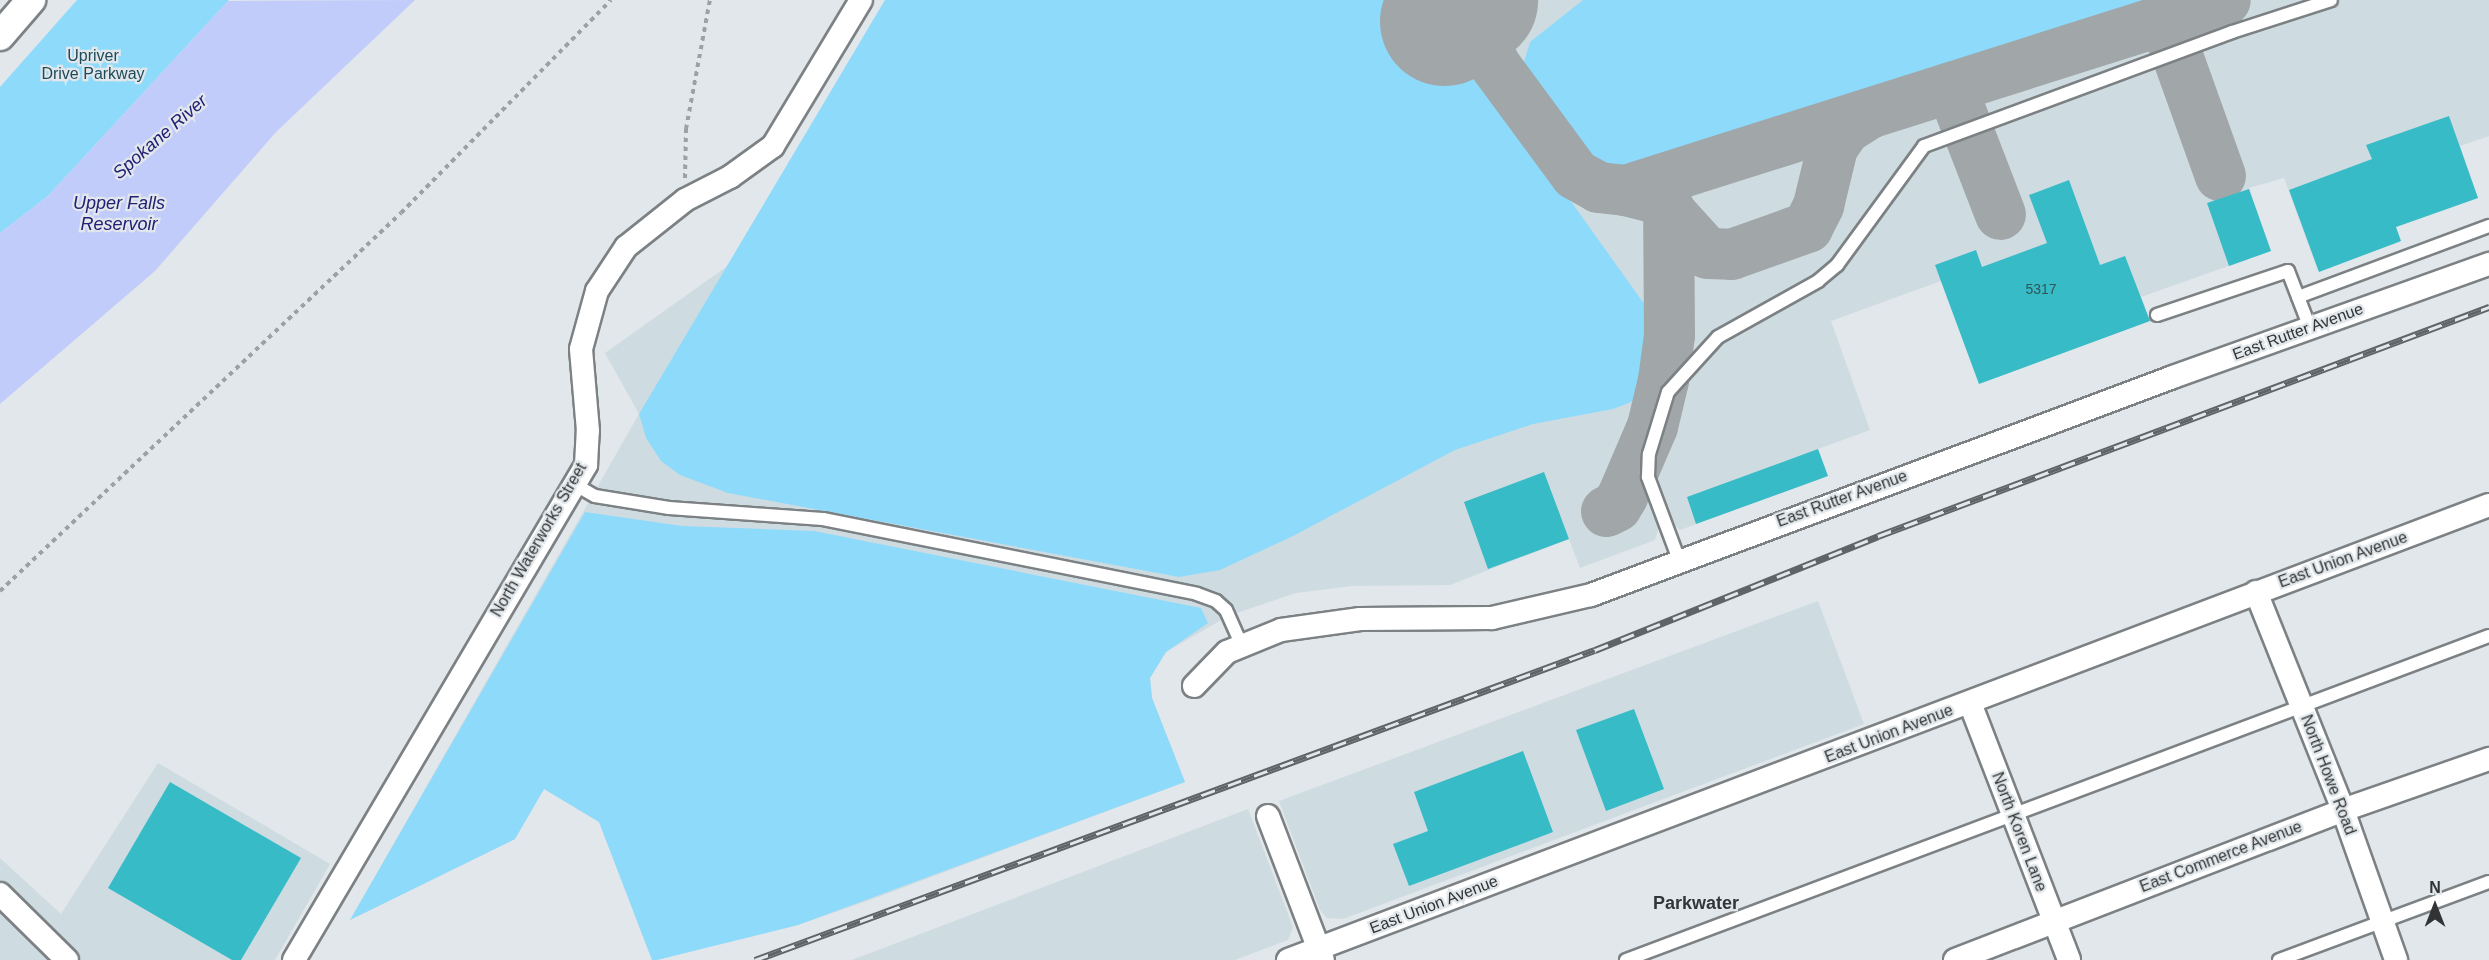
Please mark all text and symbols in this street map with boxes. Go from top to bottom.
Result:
park label: Upriver Drive Parkway [41,46,145,84]
water label: Spokane River [108,90,212,184]
water label: Upper Falls Reservoir [73,193,165,236]
house number: 5317 [2025,281,2057,297]
street label: East Rutter Avenue [2230,299,2366,365]
street label: North Waterworks Street [487,460,591,620]
street label: East Rutter Avenue [1774,466,1910,532]
street label: East Union Avenue [2275,528,2411,592]
street label: East Union Avenue [1822,701,1956,767]
street label: North Howe Road [2296,712,2360,838]
street label: North Koren Lane [1987,770,2051,894]
street label: East Commerce Avenue [2137,817,2305,897]
street label: East Union Avenue [1367,872,1501,938]
north arrow [2405,876,2465,936]
text: N [2429,879,2441,896]
district label: Parkwater [1653,892,1739,914]

